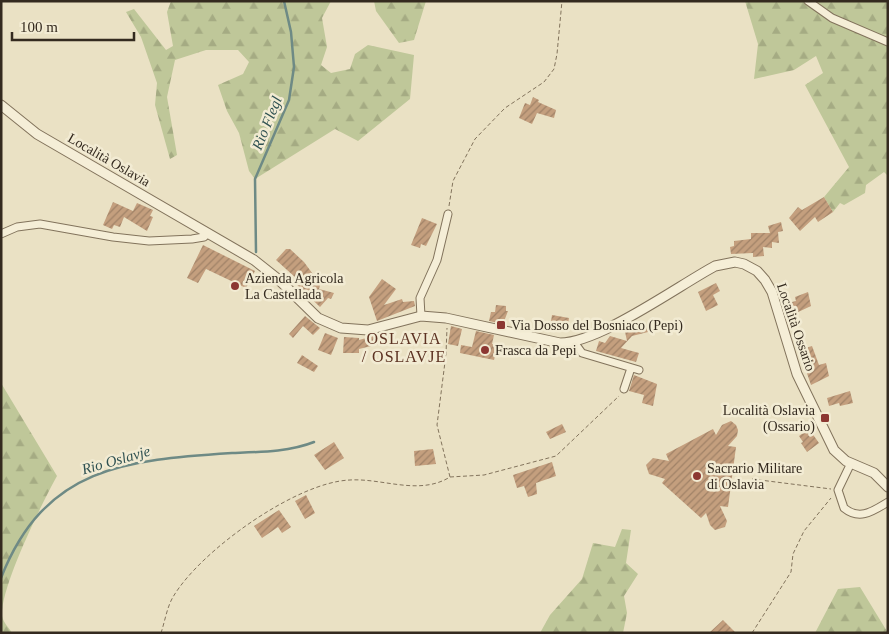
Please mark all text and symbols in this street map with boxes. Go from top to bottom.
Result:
scale bar [12,10,135,42]
text: 100 m [20,19,58,35]
water label: Rio Flegl [249,94,285,153]
street label: Località Oslavia [65,130,153,190]
place label: Azienda Agricola La Castellada [245,271,344,302]
marker: Azienda Agricola La Castellada [229,280,241,292]
street label: Località Ossario [774,281,818,373]
place label: Via Dosso del Bosniaco (Pepi) [511,318,683,334]
marker: Via Dosso del Bosniaco (Pepi) [495,319,507,331]
district label: OSLAVIA / OSLAVJE [362,330,446,365]
place label: Frasca da Pepi [495,343,577,358]
marker: Frasca da Pepi [479,344,491,356]
place label: Località Oslavia (Ossario) [723,403,816,435]
marker: Località Oslavia (Ossario) [819,412,831,424]
water label: Rio Oslavje [79,443,152,478]
place label: Sacrario Militare di Oslavia [707,461,802,492]
marker: Sacrario Militare di Oslavia [691,470,703,482]

